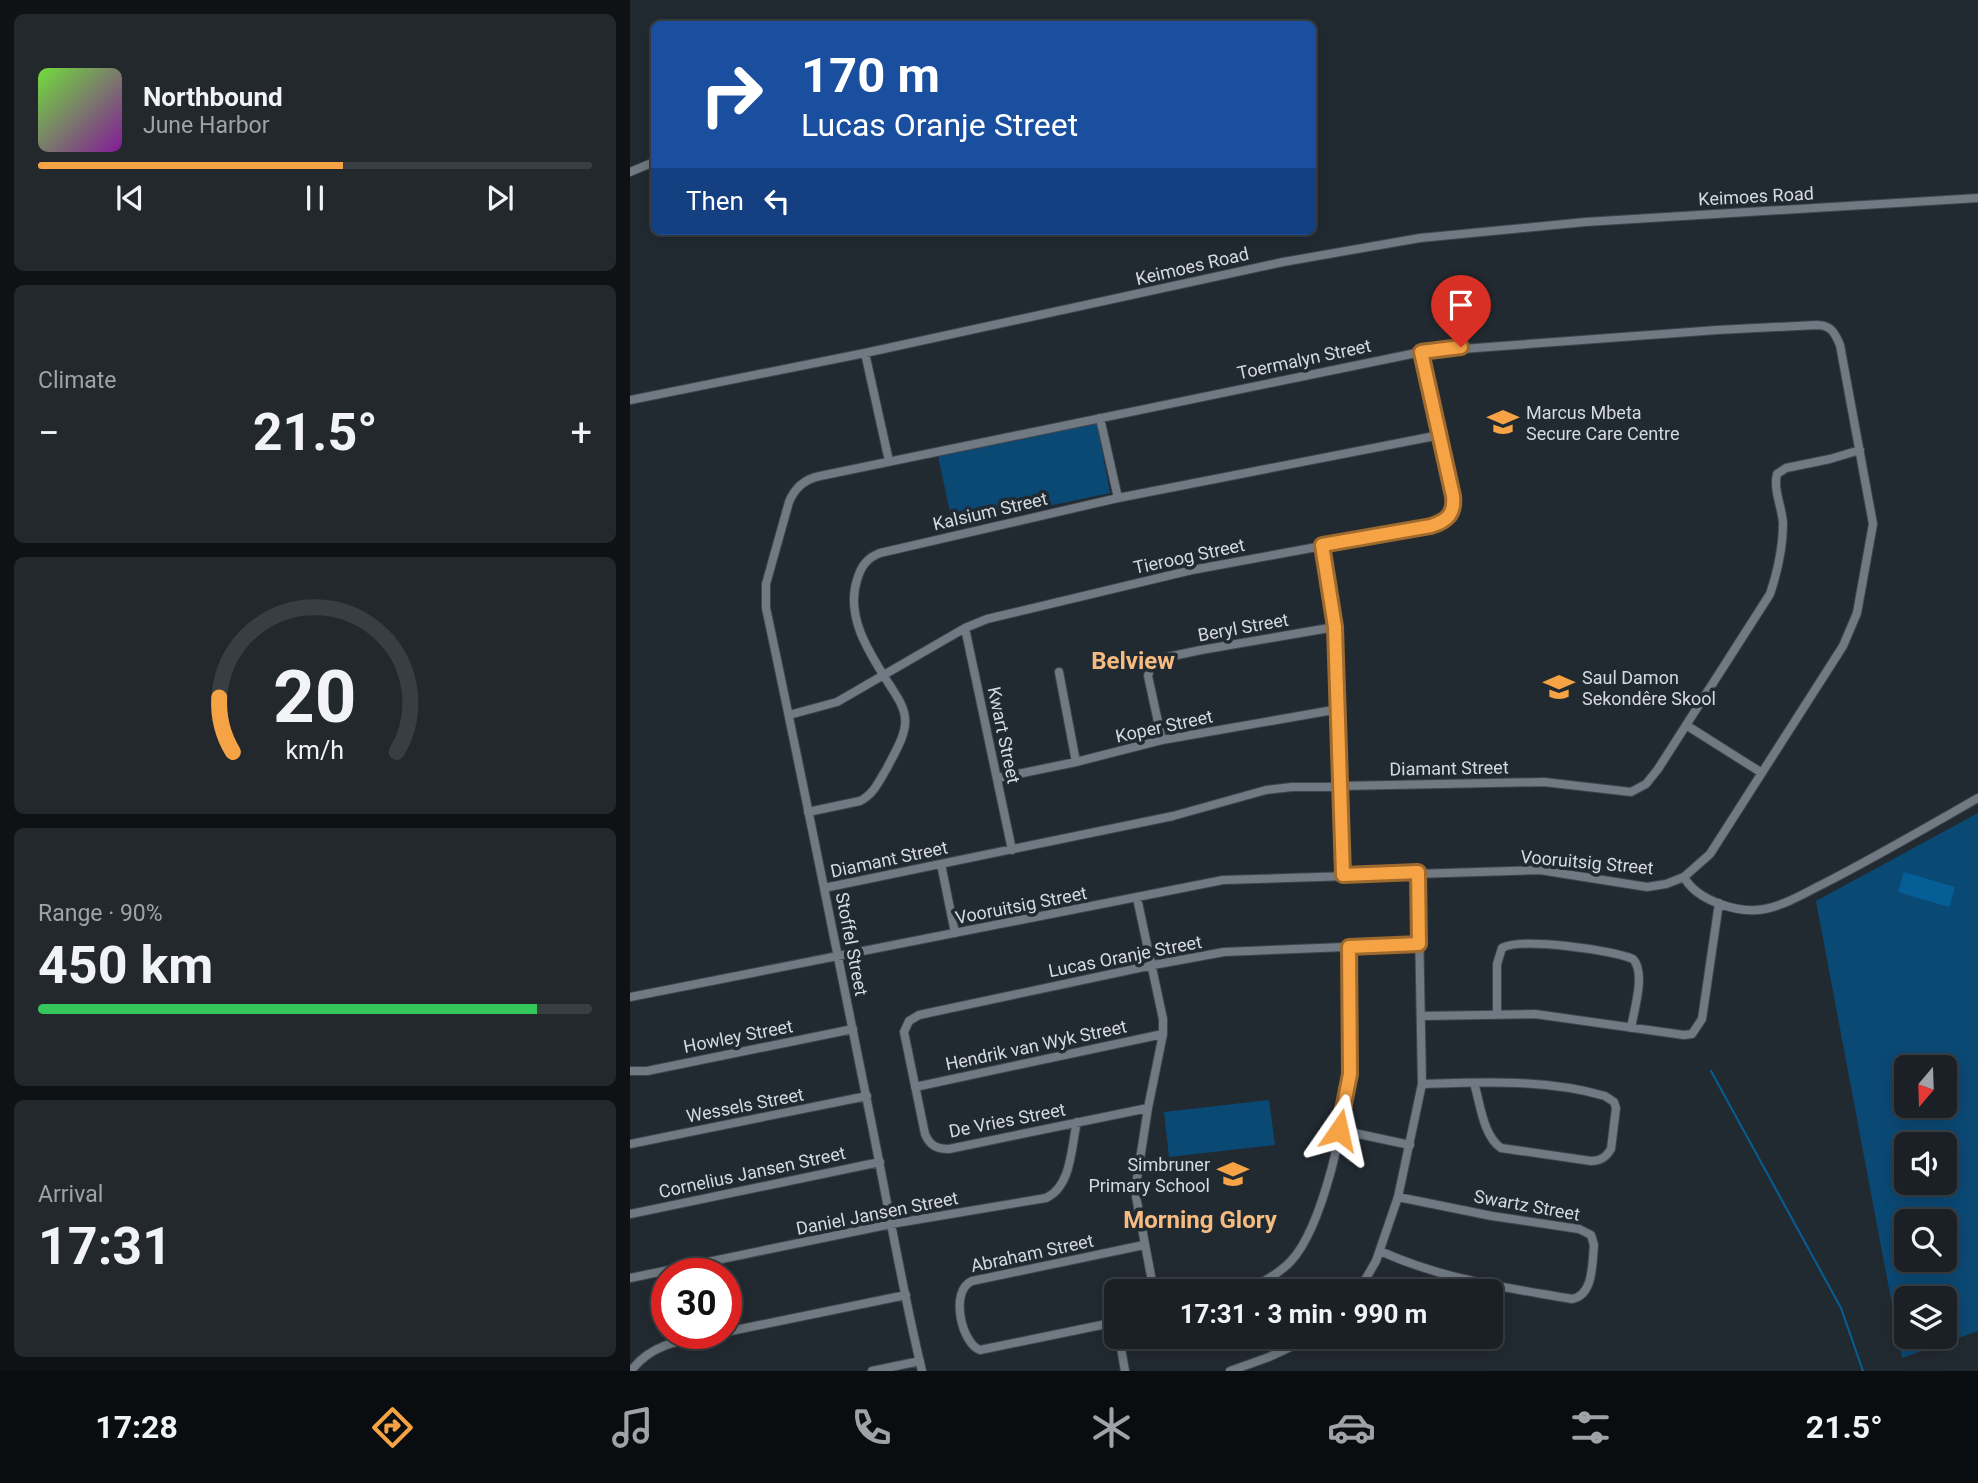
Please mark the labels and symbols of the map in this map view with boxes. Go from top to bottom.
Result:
street label: Keimoes Road [1698,182,1814,210]
street label: Keimoes Road [1133,243,1251,289]
pin [1431,275,1491,347]
street label: Toermalyn Street [1235,335,1373,383]
place label: Marcus Mbeta Secure Care Centre [1526,402,1680,444]
school or university icon: Marcus Mbeta Secure Care Centre [1486,405,1520,439]
street label: Kalsium Street [931,488,1049,534]
street label: Tieroog Street [1131,534,1247,578]
street label: Beryl Street [1196,609,1290,645]
district label: Belview [1091,647,1175,675]
place label: Saul Damon Sekondêre Skool [1582,667,1716,709]
school or university icon: Saul Damon Sekondêre Skool [1542,670,1576,704]
street label: Kwart Street [983,685,1025,785]
street label: Koper Street [1113,705,1215,747]
street label: Diamant Street [1389,756,1509,780]
street label: Diamant Street [828,836,950,882]
street label: Vooruitsig Street [1520,846,1655,878]
street label: Vooruitsig Street [953,882,1089,928]
street label: Stoffel Street [832,891,872,998]
street label: Lucas Oranje Street [1046,931,1204,981]
street label: Howley Street [682,1015,795,1057]
street label: Hendrik van Wyk Street [943,1015,1129,1074]
north arrow [1894,1055,1956,1118]
street label: Wessels Street [685,1083,806,1127]
position arrow [1302,1093,1376,1167]
street label: De Vries Street [947,1098,1067,1142]
street label: Cornelius Jansen Street [657,1142,847,1202]
place label: Simbruner Primary School [1088,1154,1210,1196]
school or university icon: Simbruner Primary School [1216,1157,1250,1191]
street label: Swartz Street [1472,1185,1582,1225]
street label: Daniel Jansen Street [794,1187,960,1239]
district label: Morning Glory [1123,1206,1278,1234]
street label: Abraham Street [969,1230,1095,1276]
speed limit sign: 30 [651,1258,742,1349]

